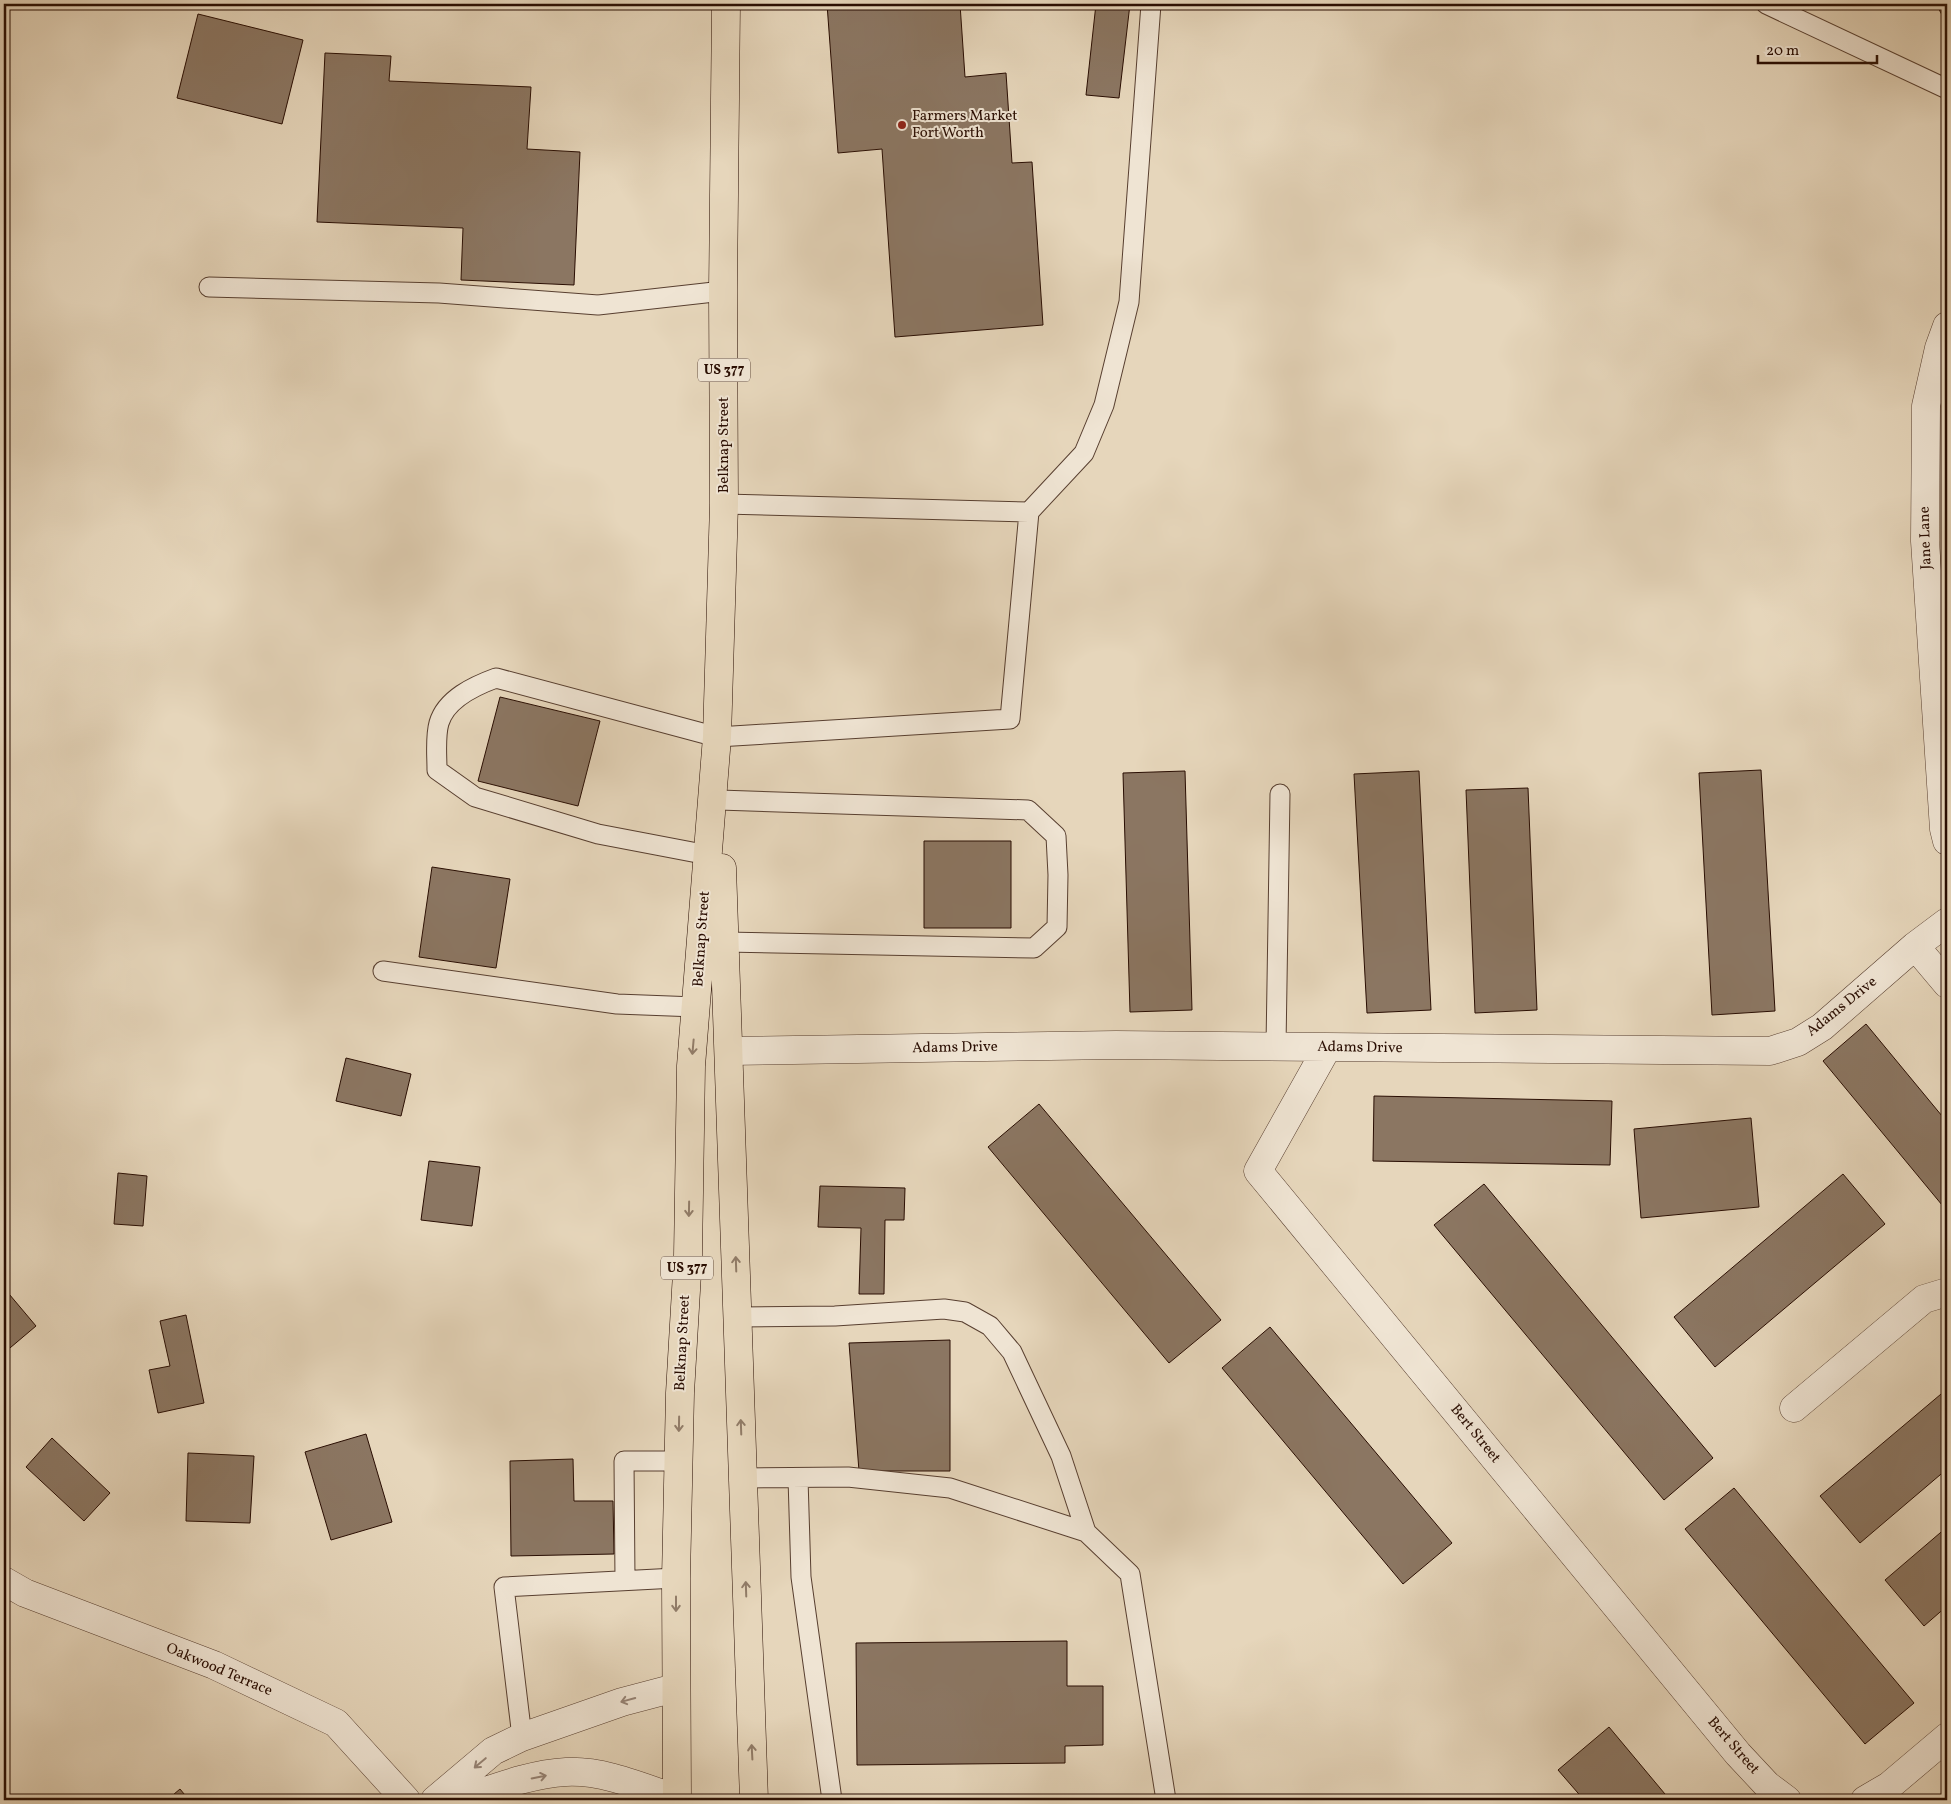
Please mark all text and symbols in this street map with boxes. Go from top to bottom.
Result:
scale bar [1758,32,1877,64]
text: 20 m [1766,41,1799,62]
place label: Farmers Market Fort Worth [912,106,1018,144]
marker: Farmers Market Fort Worth [896,119,908,131]
road number: US 377 [698,358,750,382]
street label: Belknap Street [714,397,735,493]
street label: Jane Lane [1914,506,1938,570]
street label: Belknap Street [688,890,716,988]
street label: Adams Drive [1802,972,1882,1042]
street label: Adams Drive [912,1037,998,1059]
street label: Adams Drive [1317,1037,1403,1059]
one-way arrow [688,1039,697,1055]
one-way arrow [684,1201,694,1217]
road number: US 377 [661,1256,713,1280]
one-way arrow [731,1257,741,1273]
street label: Belknap Street [670,1294,696,1392]
street label: Bert Street [1445,1400,1505,1468]
one-way arrow [675,1416,684,1432]
one-way arrow [736,1419,746,1435]
one-way arrow [741,1581,751,1598]
one-way arrow [671,1596,681,1612]
street label: Oakwood Terrace [163,1638,275,1702]
one-way arrow [621,1696,637,1705]
street label: Bert Street [1702,1713,1764,1779]
one-way arrow [747,1744,756,1760]
one-way arrow [473,1757,486,1769]
one-way arrow [531,1772,547,1781]

